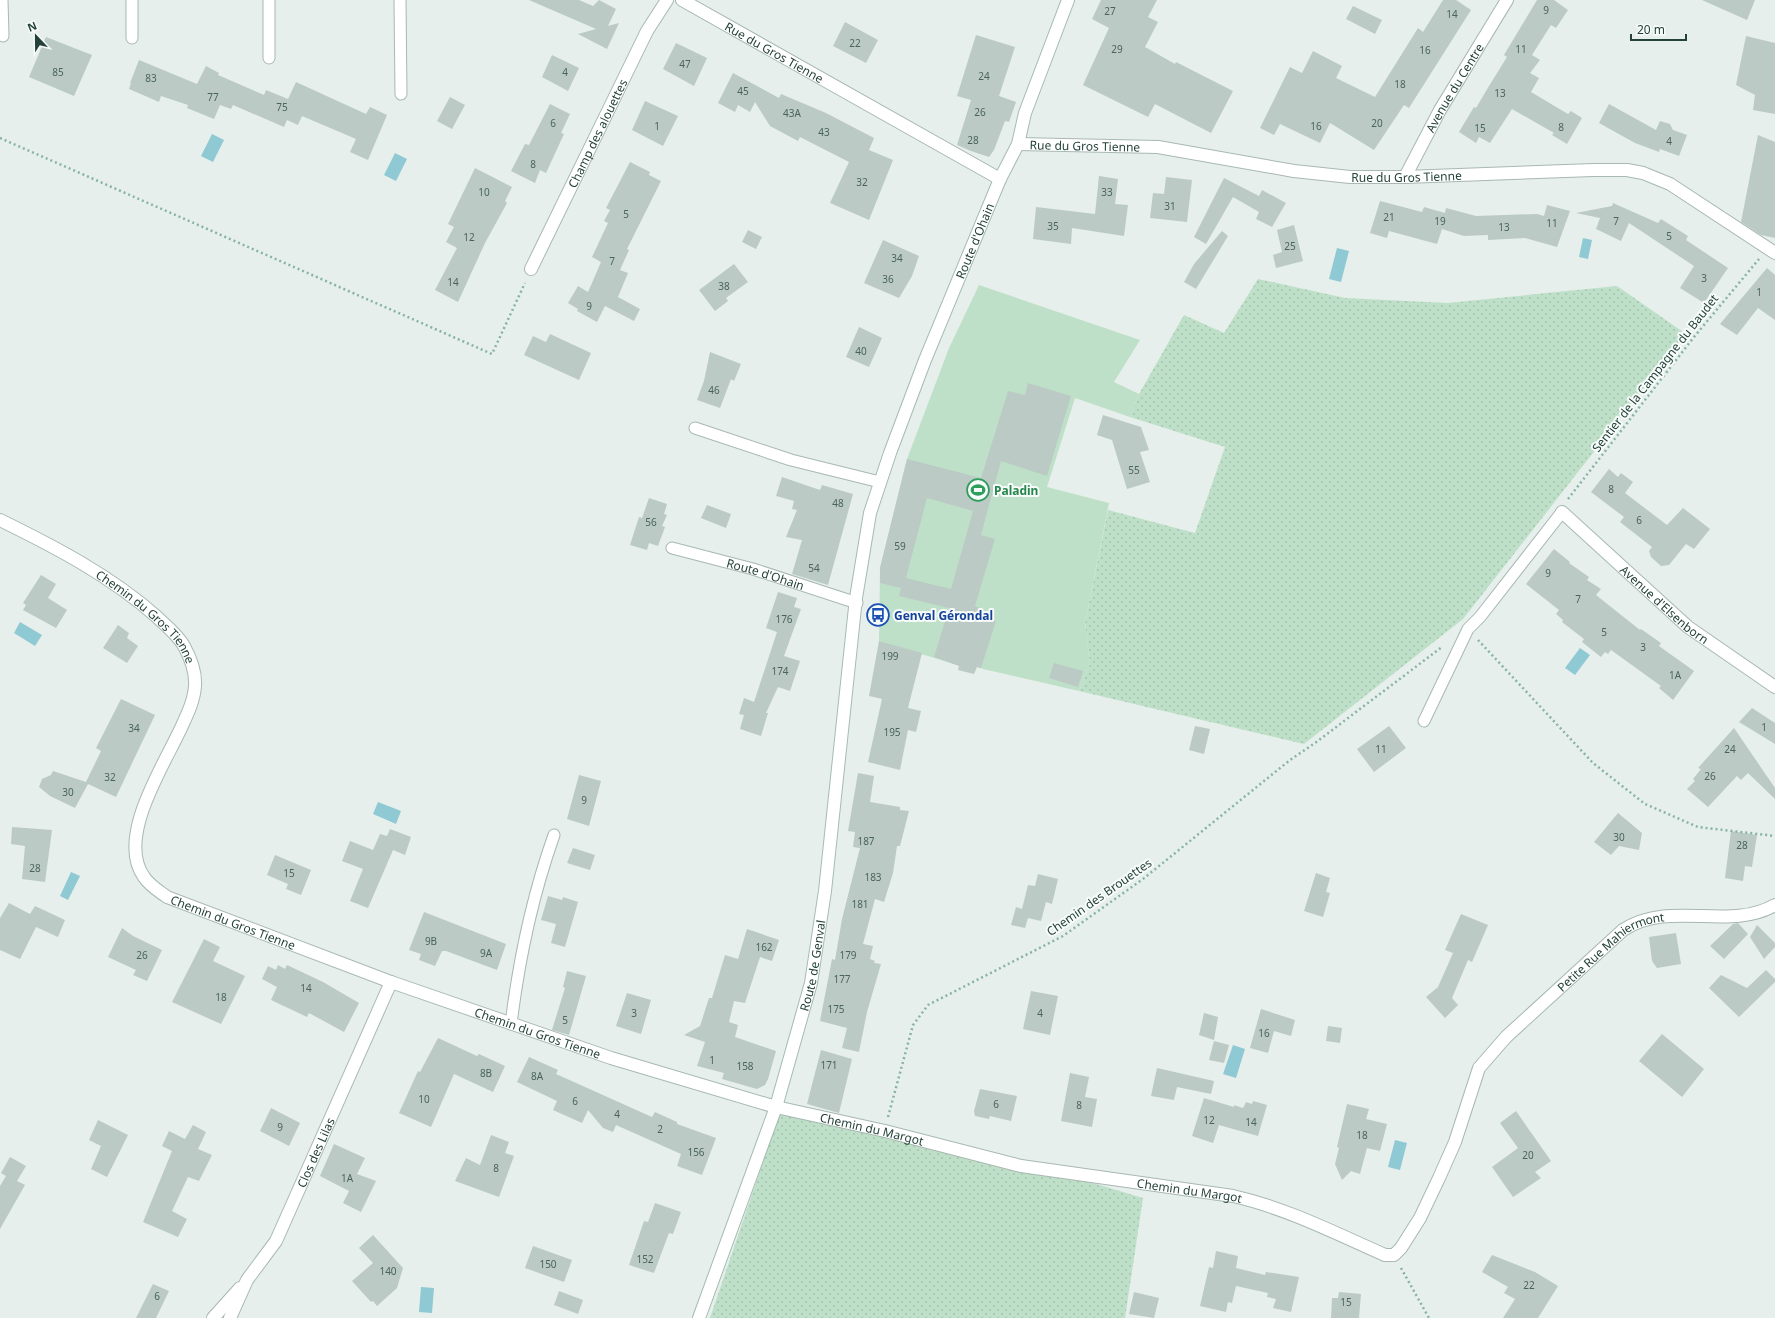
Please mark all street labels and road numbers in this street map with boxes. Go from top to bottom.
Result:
street label: Rue du Gros Tienne [722,17,827,87]
street label: Avenue du Centre [1421,40,1487,135]
street label: Champ des alouettes [563,76,631,191]
street label: Rue du Gros Tienne [1030,136,1141,155]
street label: Rue du Gros Tienne [1351,166,1462,186]
street label: Route d'Ohain [951,200,998,281]
street label: Sentier de la Campagne du Baudet [1588,290,1722,455]
street label: Route d'Ohain [725,554,807,594]
street label: Avenue d'Elsenborn [1617,561,1712,647]
street label: Chemin du Gros Tienne [93,566,199,666]
street label: Chemin des Brouettes [1043,854,1155,940]
street label: Chemin du Gros Tienne [168,891,298,954]
street label: Petite Rue Mahiermont [1553,908,1666,995]
street label: Route de Genval [795,919,829,1013]
street label: Chemin du Gros Tienne [472,1003,603,1062]
street label: Chemin du Margot [818,1108,926,1149]
street label: Clos des Lilas [292,1115,338,1190]
street label: Chemin du Margot [1136,1174,1245,1207]

